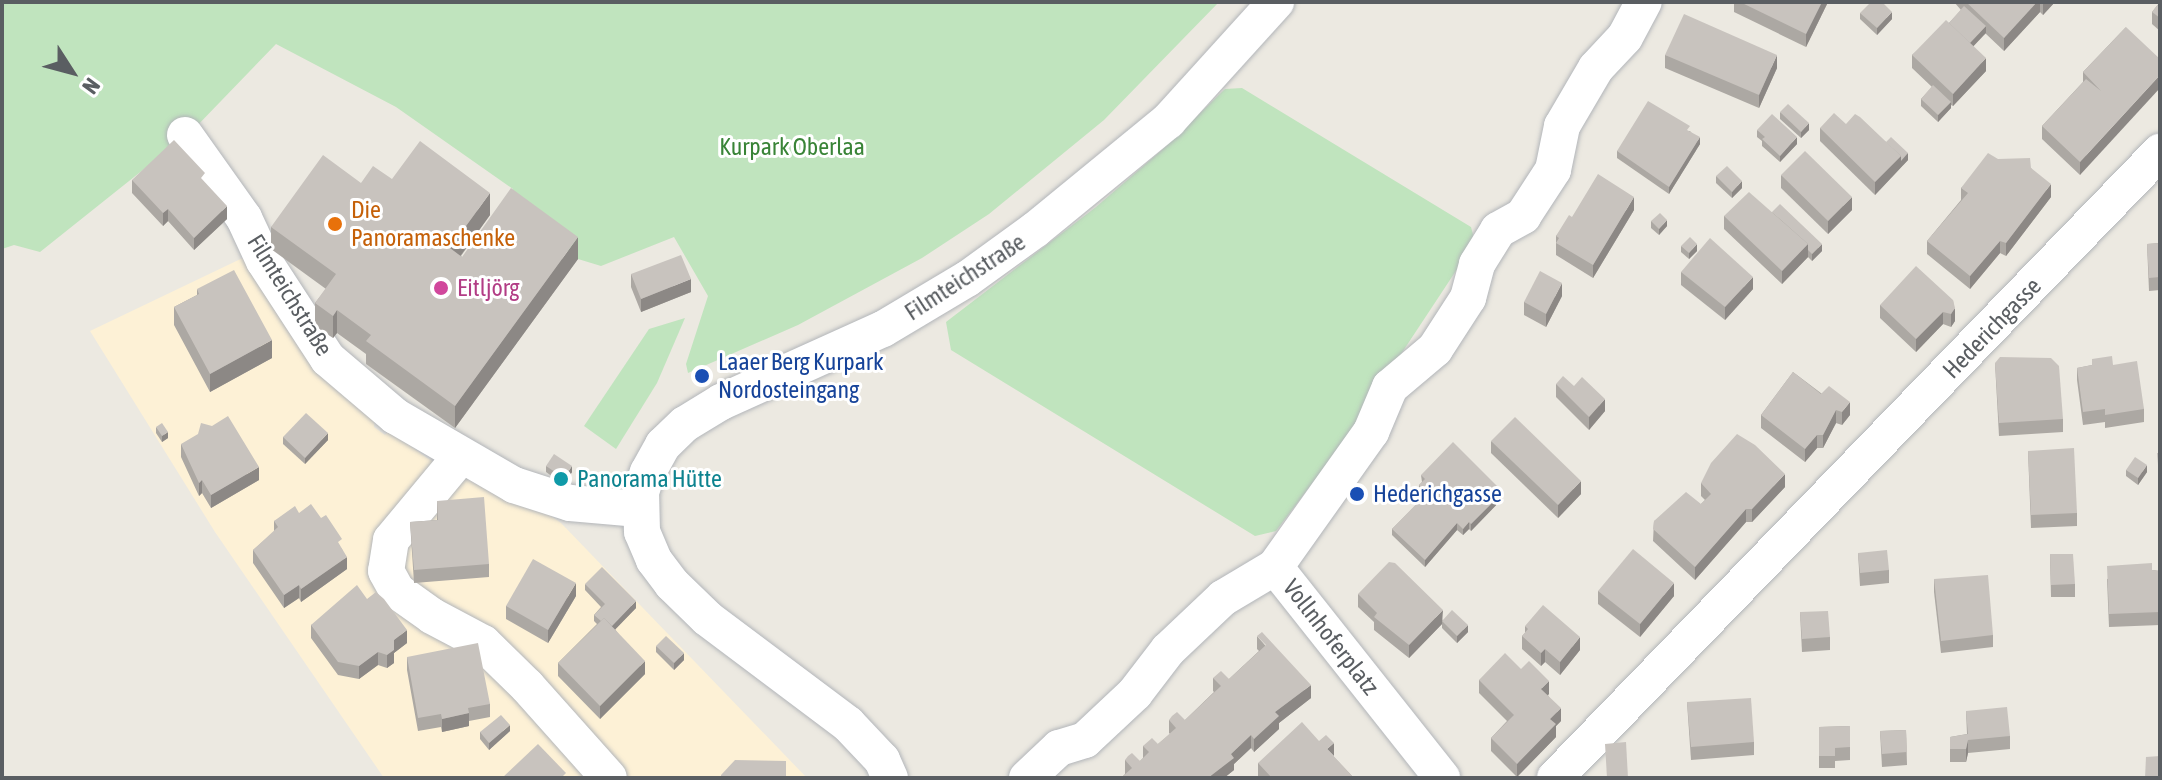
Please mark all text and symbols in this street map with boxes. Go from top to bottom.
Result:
north arrow [32,32,112,112]
text: N [77,73,106,99]
park label: Kurpark Oberlaa [719,133,865,161]
place label: Die Panoramaschenke [351,196,515,252]
marker: Die Panoramaschenke [326,215,344,233]
street label: Filmteichstraße [899,227,1031,327]
street label: Filmteichstraße [241,229,339,361]
street label: Hederichgasse [1937,272,2047,384]
place label: Eitljörg [457,274,519,302]
marker: Eitljörg [432,279,450,297]
place label: Laaer Berg Kurpark Nordosteingang [718,348,883,404]
marker: Laaer Berg Kurpark Nordosteingang [693,367,711,385]
place label: Panorama Hütte [577,465,722,493]
marker: Panorama Hütte [552,470,570,488]
place label: Hederichgasse [1373,480,1502,508]
marker: Hederichgasse [1348,485,1366,503]
street label: Vollnhoferplatz [1277,574,1385,700]

